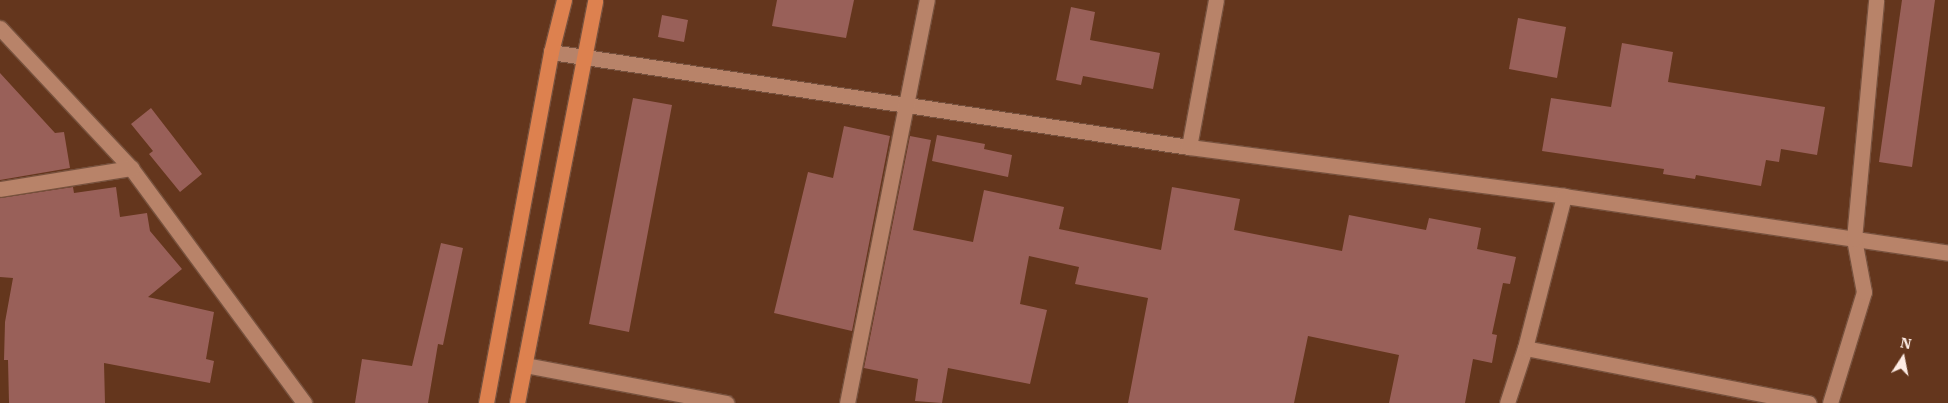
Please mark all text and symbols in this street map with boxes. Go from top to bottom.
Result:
north arrow [1878,333,1928,383]
text: N [1899,333,1913,353]

